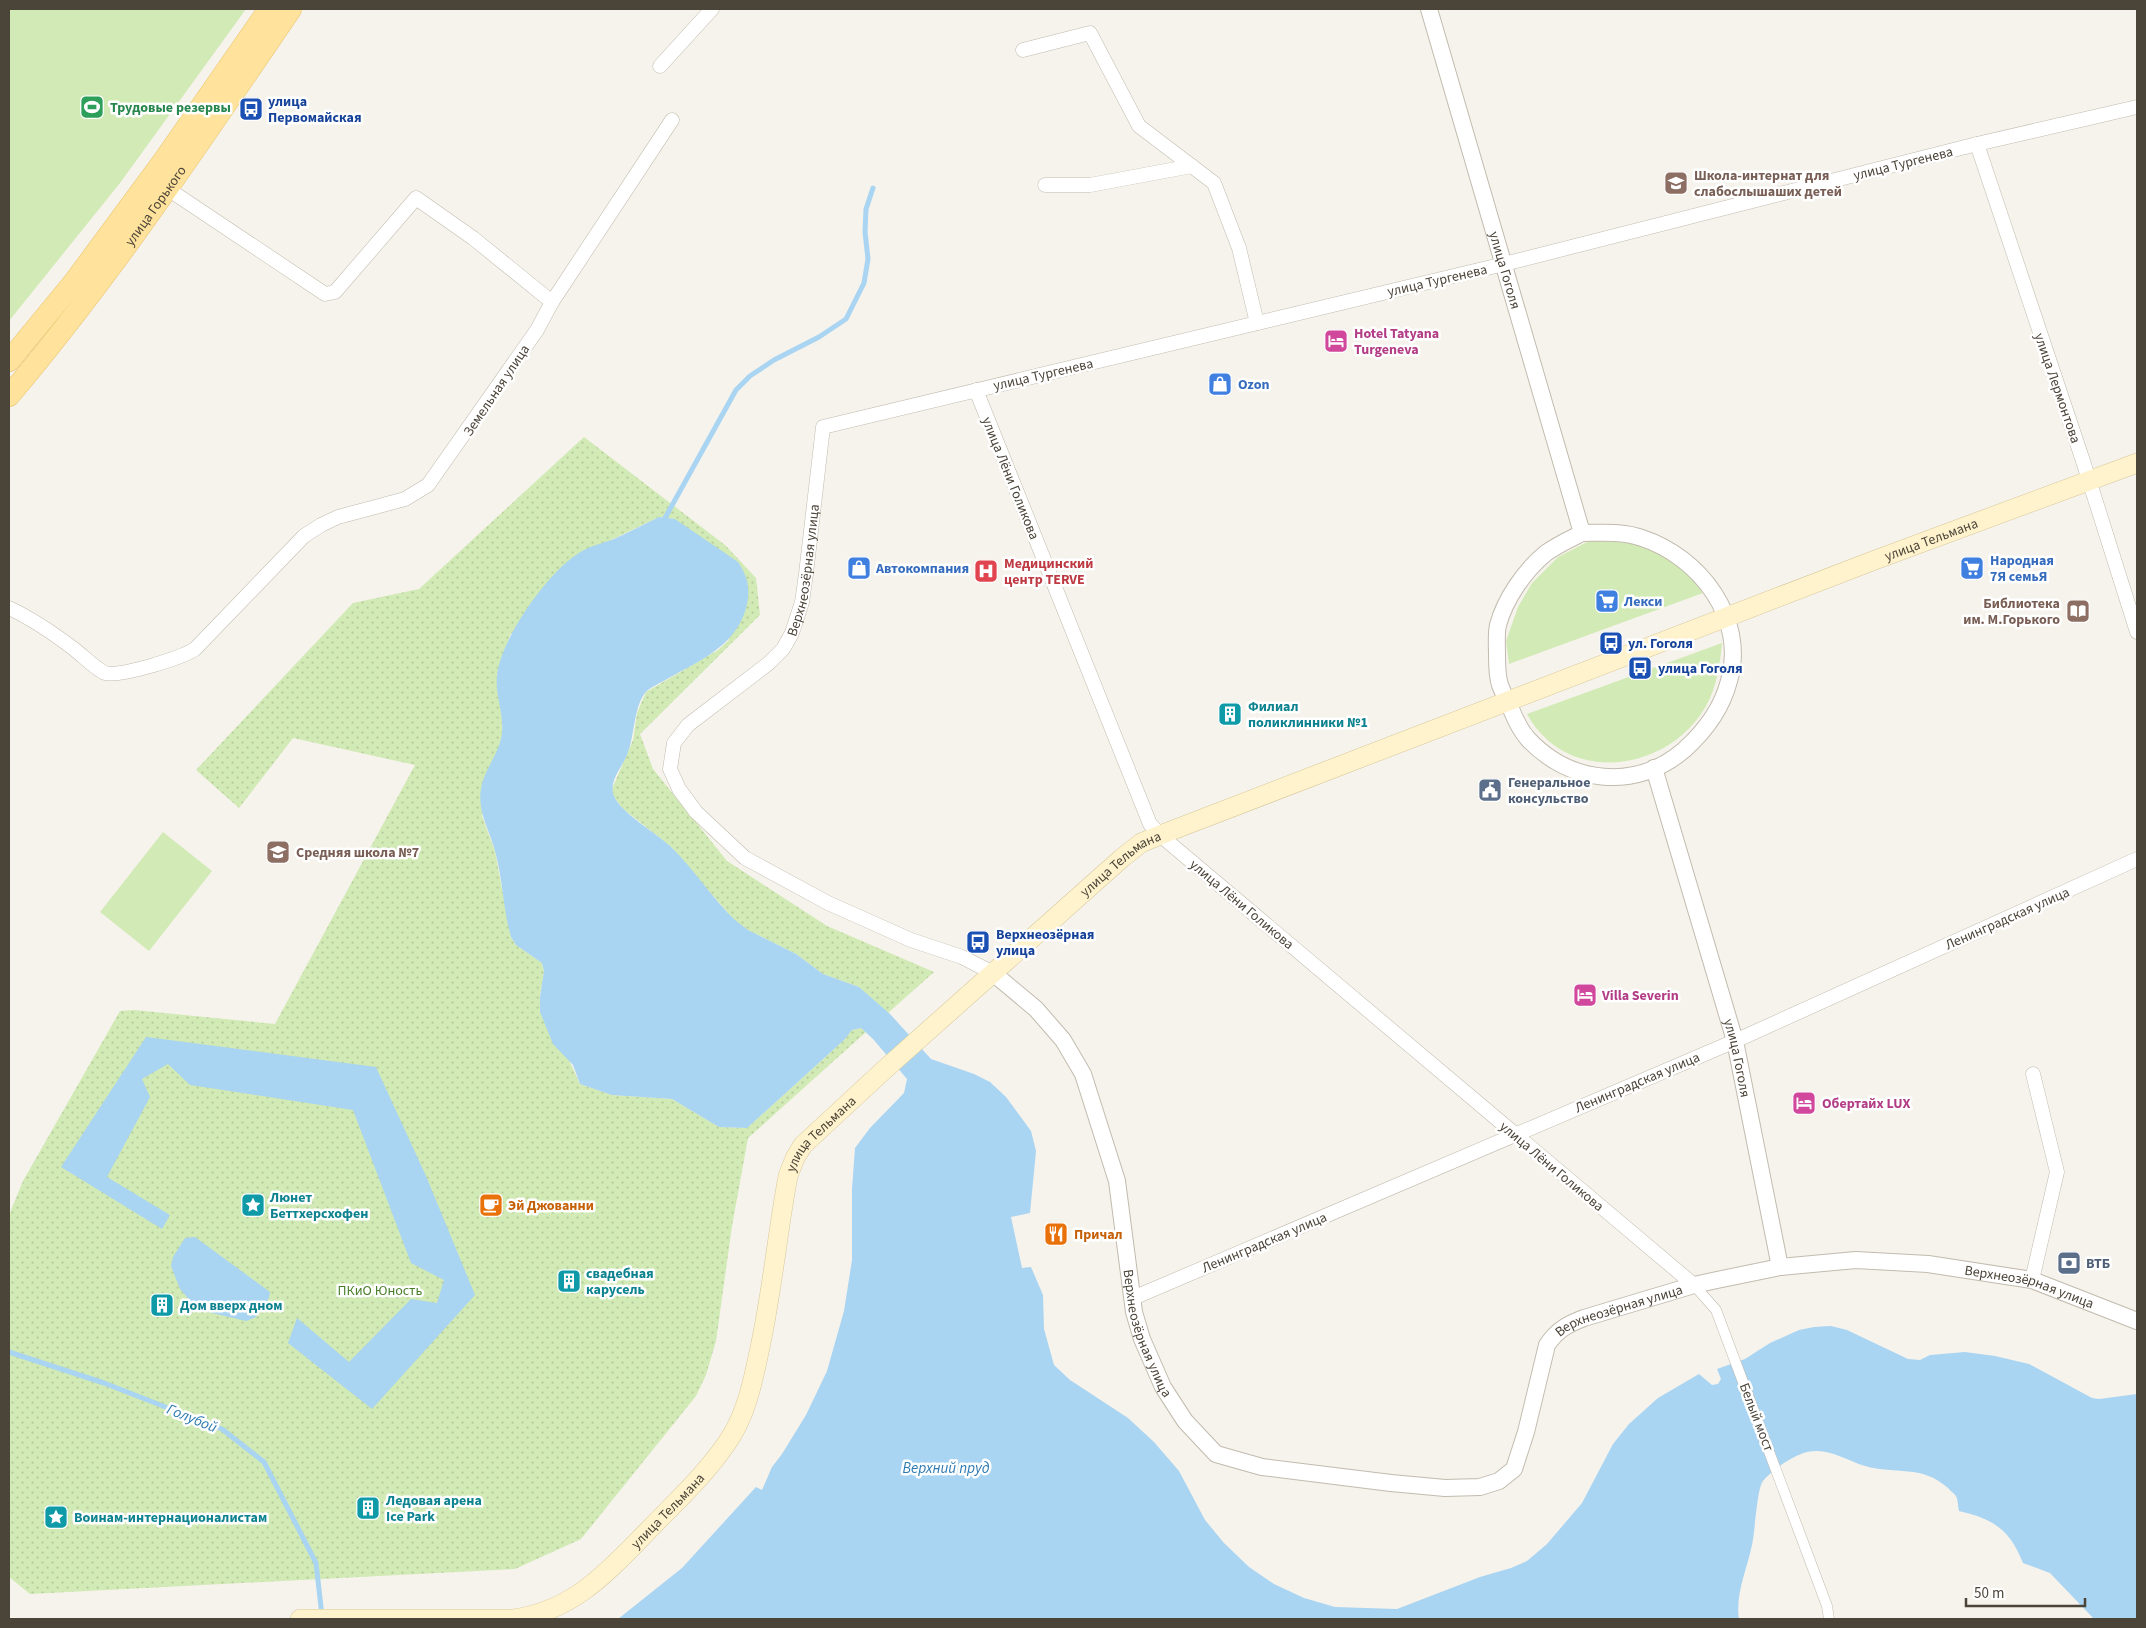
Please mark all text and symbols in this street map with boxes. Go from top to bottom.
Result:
place label: улица Первомайская [268,92,362,128]
sports icon: Трудовые резервы [79,94,105,120]
bus stop icon: улица Первомайская [238,96,264,122]
place label: Трудовые резервы [110,98,231,118]
street label: улица Тургенева [1851,142,1955,186]
street label: улица Горького [120,162,191,251]
place label: Школа-интернат для слабослышаших детей [1694,166,1842,202]
school or university icon: Школа-интернат для слабослышаших детей [1663,170,1689,196]
street label: улица Гоголя [1483,229,1525,312]
street label: улица Тургенева [1385,260,1489,302]
place label: Hotel Tatyana Turgeneva [1354,324,1439,360]
hotel icon: Hotel Tatyana Turgeneva [1323,328,1349,354]
street label: улица Лермонтова [2029,331,2085,446]
street label: Земельная улица [459,341,535,440]
street label: улица Тургенева [991,354,1095,396]
shop icon: Ozon [1207,371,1233,397]
place label: Ozon [1238,375,1269,395]
street label: улица Лёни Голикова [976,414,1044,543]
street label: Верхнеозёрная улица [783,503,825,639]
street label: улица Тельмана [1882,514,1981,567]
place label: Народная 7Я семьЯ [1990,551,2054,587]
place label: Медицинский центр TERVE [1004,554,1093,590]
shop icon: Автокомпания [846,555,872,581]
supermarket icon: Народная 7Я семьЯ [1959,555,1985,581]
hospital icon: Медицинский центр TERVE [973,558,999,584]
place label: Автокомпания [875,559,969,579]
supermarket icon: Лекси [1594,588,1620,614]
place label: Лекси [1623,592,1662,612]
place label: Библиотека им. М.Горького [1963,594,2060,630]
library icon: Библиотека им. М.Горького [2065,598,2091,624]
bus stop icon: ул. Гоголя [1598,630,1624,656]
place label: ул. Гоголя [1628,634,1693,654]
bus stop icon: улица Гоголя [1627,655,1653,681]
place label: улица Гоголя [1658,659,1743,679]
place label: Филиал поликлинники №1 [1248,697,1368,733]
building icon: Филиал поликлинники №1 [1217,701,1243,727]
place label: Генеральное консульство [1508,773,1590,809]
public building icon: Генеральное консульство [1477,777,1503,803]
street label: улица Тельмана [1076,827,1164,902]
school or university icon: Средняя школа №7 [265,839,291,865]
place label: Средняя школа №7 [296,843,419,863]
street label: улица Лёни Голикова [1185,855,1298,954]
street label: Ленинградская улица [1942,882,2073,955]
place label: Верхнеозёрная улица [996,925,1094,961]
bus stop icon: Верхнеозёрная улица [965,929,991,955]
hotel icon: Villa Severin [1572,982,1598,1008]
place label: Villa Severin [1601,986,1679,1006]
street label: улица Гоголя [1718,1017,1755,1099]
street label: Ленинградская улица [1572,1047,1703,1118]
hotel icon: Обертайх LUX [1791,1090,1817,1116]
street label: улица Тельмана [781,1092,861,1175]
place label: Обертайх LUX [1822,1094,1910,1114]
street label: улица Лёни Голикова [1495,1117,1608,1216]
place label: Люнет Беттхерсхофен [269,1188,368,1224]
place icon: Люнет Беттхерсхофен [240,1192,266,1218]
cafe icon: Эй Джованни [478,1192,504,1218]
place label: Эй Джованни [508,1196,594,1216]
street label: Ленинградская улица [1199,1207,1330,1278]
restaurant icon: Причал [1043,1221,1069,1247]
place label: Причал [1074,1225,1123,1245]
bank icon: ВТБ [2056,1250,2082,1276]
place label: ВТБ [2086,1254,2110,1274]
street label: Верхнеозёрная улица [1963,1261,2097,1314]
place label: свадебная карусель [586,1264,654,1300]
building icon: свадебная карусель [556,1268,582,1294]
street label: Верхнеозёрная улица [1118,1268,1176,1402]
street label: Верхнеозёрная улица [1551,1280,1685,1342]
park label: ПКиО Юность [338,1281,423,1301]
building icon: Дом вверх дном [149,1292,175,1318]
place label: Дом вверх дном [180,1296,282,1316]
street label: Белый мост [1734,1380,1778,1455]
water label: Голубой [163,1399,220,1438]
water label: Верхний пруд [903,1458,990,1479]
street label: улица Тельмана [627,1469,710,1554]
place label: Ледовая арена Ice Park [385,1491,482,1527]
building icon: Ледовая арена Ice Park [355,1495,381,1521]
place icon: Воинам-интернационалистам [43,1504,69,1530]
place label: Воинам-интернационалистам [74,1508,267,1528]
scale bar [1966,1576,2085,1608]
text: 50 m [1974,1583,2004,1604]

